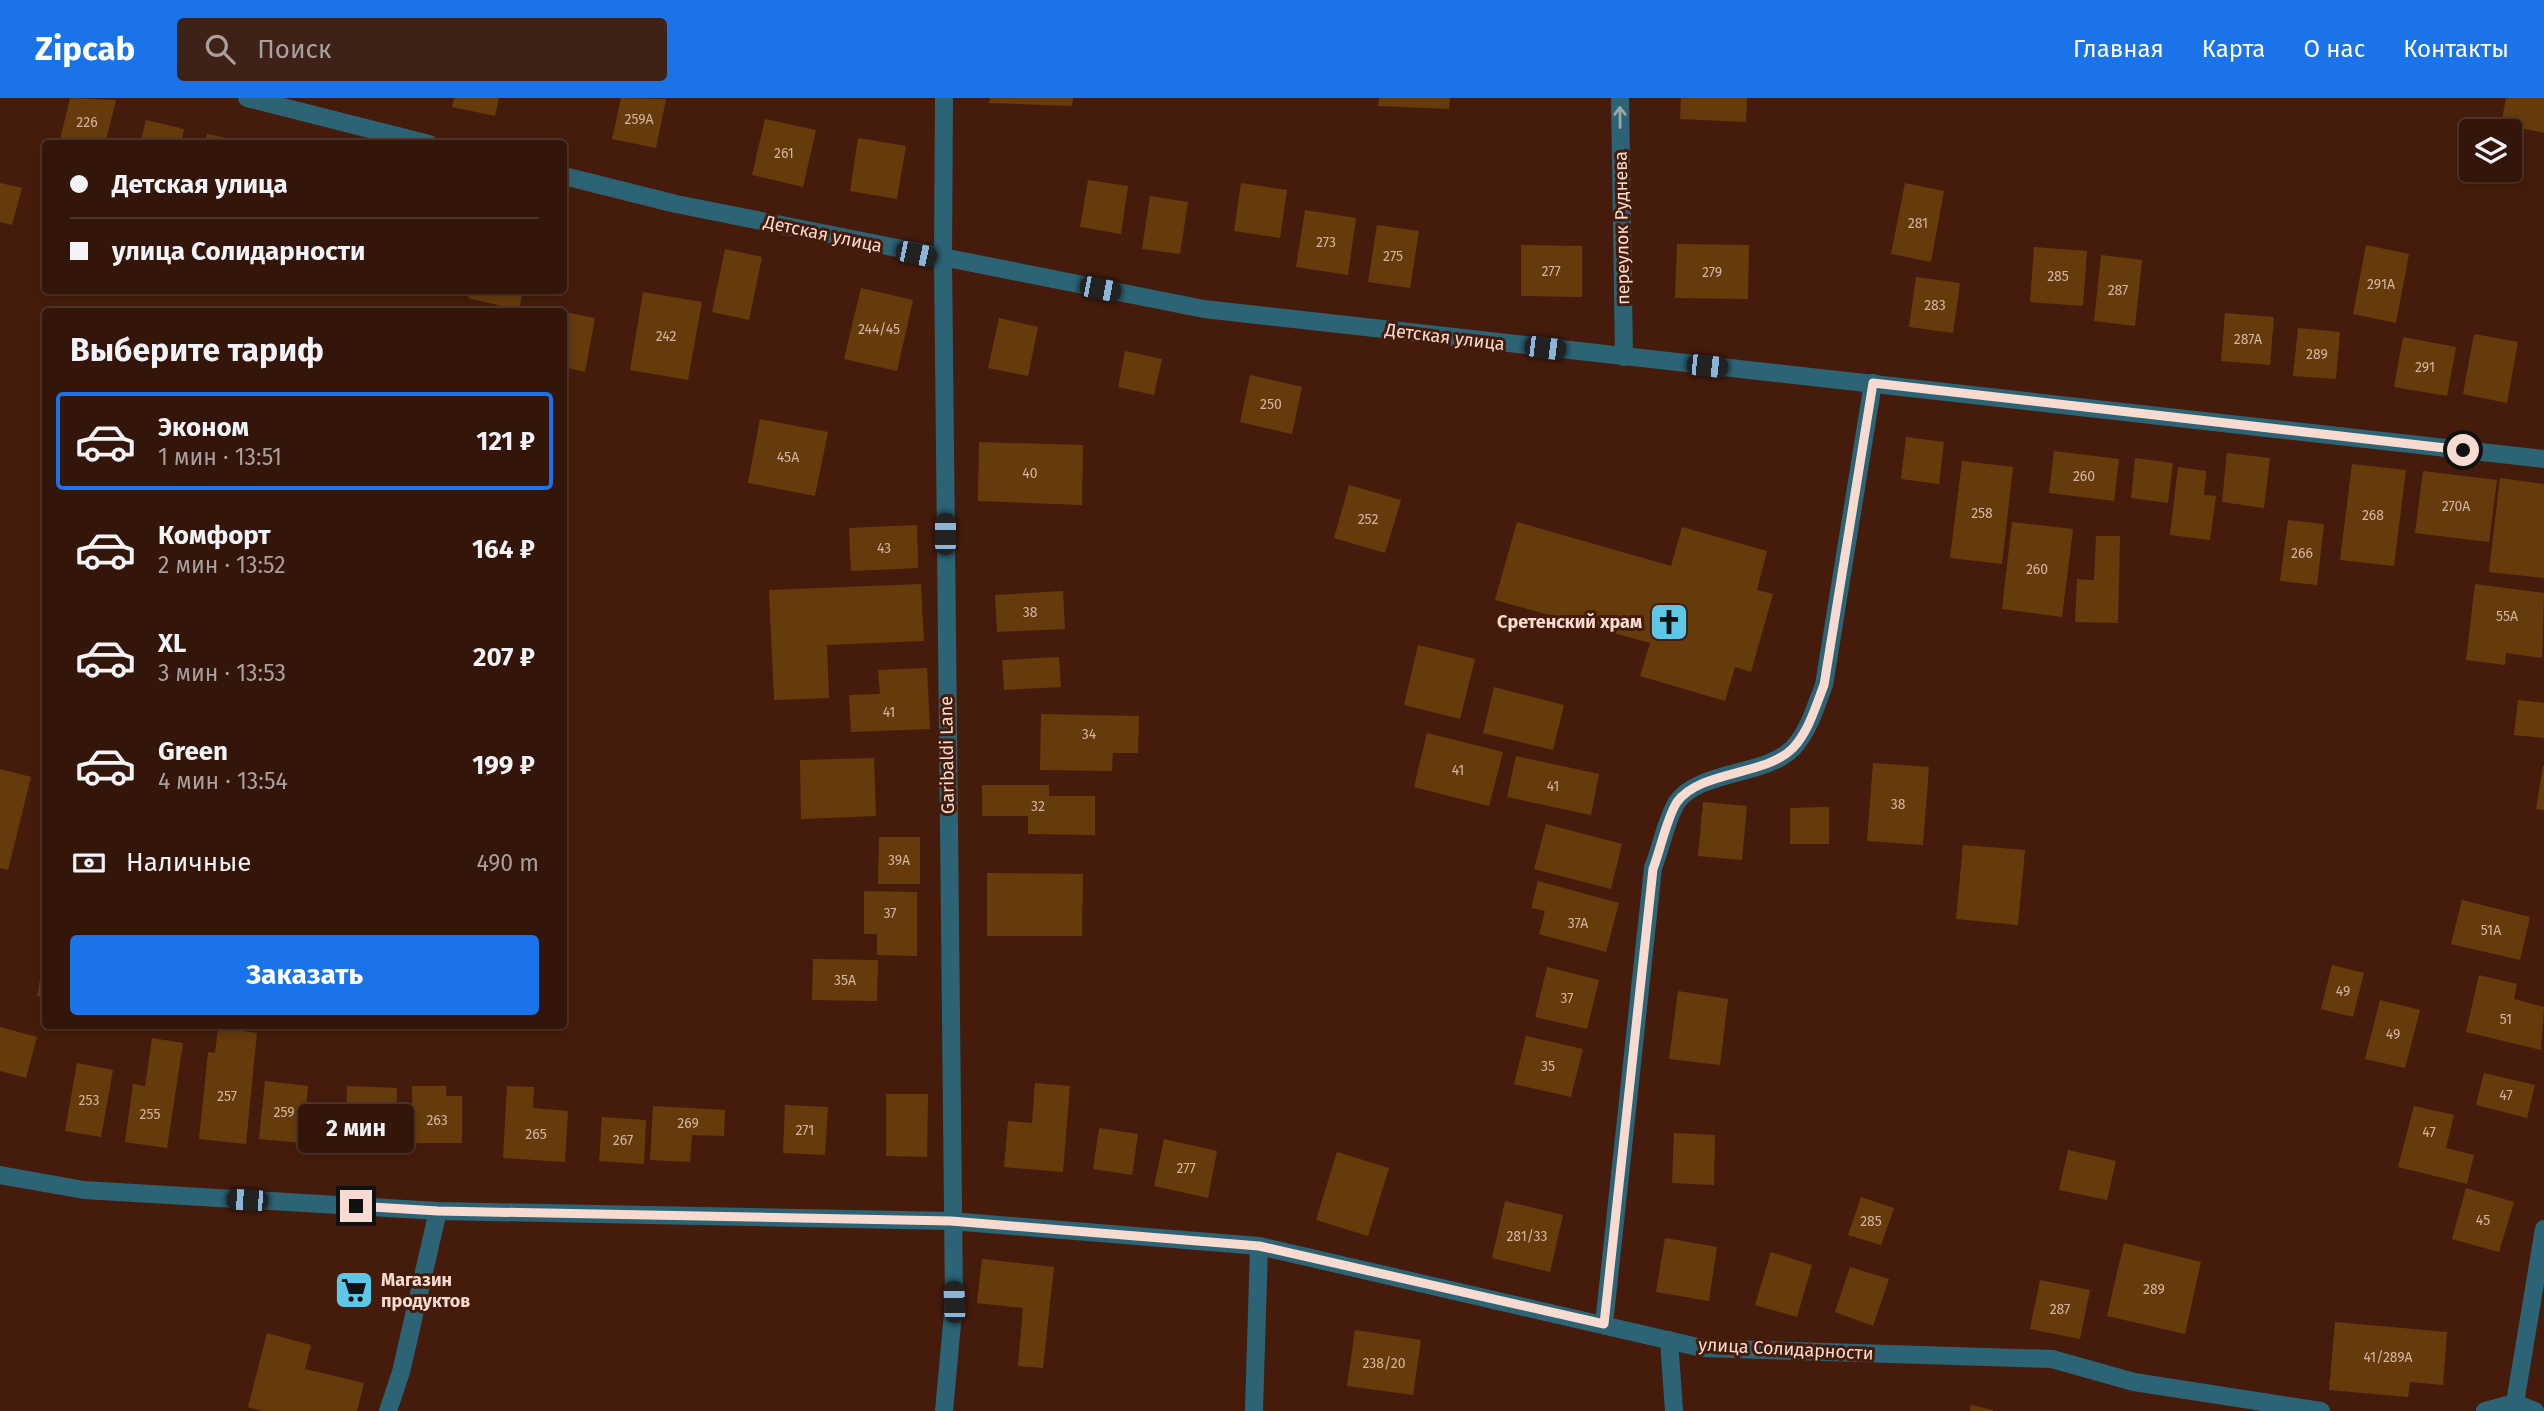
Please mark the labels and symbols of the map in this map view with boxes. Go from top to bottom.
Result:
one-way arrow [1614,106,1627,129]
house number: 259А [625,111,653,128]
house number: 226 [76,114,98,131]
house number: 261 [774,145,794,162]
street label: переулок Руднева [1610,151,1634,305]
street label: Детская улица [761,211,884,257]
house number: 281 [1908,215,1928,232]
house number: 273 [1316,234,1336,251]
car [894,239,939,269]
house number: 275 [1383,248,1403,265]
house number: 277 [1541,263,1561,280]
house number: 279 [1702,264,1722,281]
house number: 285 [2047,268,2069,285]
car [1078,275,1123,303]
house number: 291А [2367,276,2395,293]
house number: 287 [2108,282,2128,299]
house number: 283 [1924,297,1946,314]
street label: Детская улица [1383,319,1506,355]
house number: 244/45 [858,321,900,338]
house number: 242 [656,328,676,345]
house number: 287А [2234,331,2262,348]
car [1523,335,1568,361]
house number: 289 [2306,346,2328,363]
car [1686,353,1729,379]
house number: 291 [2415,359,2435,376]
house number: 250 [1260,396,1282,413]
route start [2447,434,2479,466]
house number: 45А [777,449,799,466]
house number: 40 [1022,465,1038,482]
house number: 260 [2073,468,2095,485]
house number: 270А [2442,498,2470,515]
house number: 258 [1971,505,1993,522]
house number: 268 [2362,507,2384,524]
house number: 252 [1358,511,1378,528]
car [935,513,956,555]
house number: 43 [877,540,891,557]
house number: 266 [2291,545,2313,562]
house number: 260 [2026,561,2048,578]
church icon: Сретенский храм [1648,601,1690,643]
house number: 38 [1023,604,1038,621]
house number: 55А [2496,608,2518,625]
place label: Сретенский храм [1497,611,1642,633]
street label: Garibaldi Lane [935,696,959,814]
house number: 41 [883,704,895,721]
house number: 34 [1082,726,1097,743]
house number: 41 [1452,762,1464,779]
house number: 41 [1547,778,1559,795]
house number: 38 [1891,796,1906,813]
house number: 32 [1031,798,1045,815]
house number: 39А [888,852,910,869]
house number: 37 [883,905,897,922]
house number: 37А [1568,915,1588,932]
house number: 51А [2481,922,2501,939]
house number: 35А [834,972,856,989]
house number: 49 [2336,983,2350,1000]
house number: 37 [1560,990,1574,1007]
house number: 51 [2500,1011,2512,1028]
house number: 49 [2386,1026,2400,1043]
house number: 35 [1541,1058,1555,1075]
house number: 47 [2499,1087,2513,1104]
house number: 257 [217,1088,237,1105]
house number: 253 [79,1092,99,1109]
house number: 259 [273,1104,295,1121]
callout: 2 мин [298,1104,414,1154]
house number: 255 [140,1106,160,1123]
house number: 263 [426,1112,448,1129]
house number: 269 [677,1115,699,1132]
house number: 271 [796,1122,814,1139]
house number: 47 [2422,1124,2436,1141]
house number: 265 [525,1126,547,1143]
house number: 267 [613,1132,633,1149]
house number: 277 [1176,1160,1196,1177]
car [226,1188,269,1212]
route end [340,1190,372,1222]
house number: 45 [2476,1212,2490,1229]
house number: 285 [1860,1213,1882,1230]
house number: 281/33 [1506,1228,1548,1245]
supermarket icon: Магазин продуктов [333,1269,375,1311]
place label: Магазин продуктов [381,1269,470,1312]
car [943,1281,966,1323]
house number: 289 [2143,1281,2165,1298]
house number: 287 [2050,1301,2070,1318]
street label: улица Солидарности [1698,1333,1874,1365]
house number: 41/289А [2363,1349,2413,1366]
house number: 238/20 [1362,1355,1406,1372]

